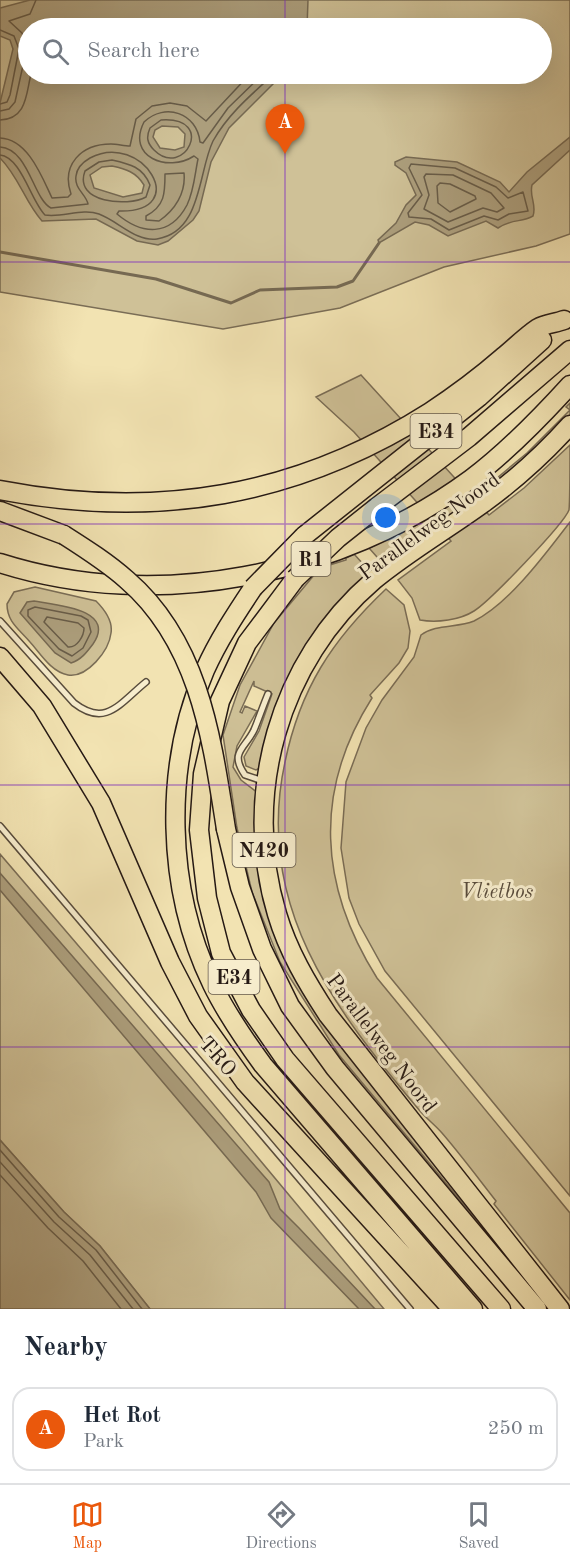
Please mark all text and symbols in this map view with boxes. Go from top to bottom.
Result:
search box [18,18,552,84]
icon: search [39,35,72,68]
text: Search here [87,40,200,62]
pin: A [266,104,304,154]
road number: E34 [410,414,462,448]
street label: Parallelweg Noord [356,469,504,585]
your location [371,503,400,532]
road number: R1 [292,542,330,576]
road number: N420 [232,833,296,867]
park label: Vlietbos [461,882,534,903]
road number: E34 [208,960,260,994]
street label: Parallelweg Noord [322,970,440,1117]
street label: TRO [194,1033,239,1081]
text: Nearby [24,1335,108,1361]
text: Het Rot [83,1405,161,1427]
text: A [38,1419,53,1439]
text: 250 m [488,1419,544,1439]
text: Park [83,1432,124,1452]
tab: Map [71,1498,104,1554]
tab: Directions [246,1498,317,1554]
tab: Saved [458,1498,499,1554]

